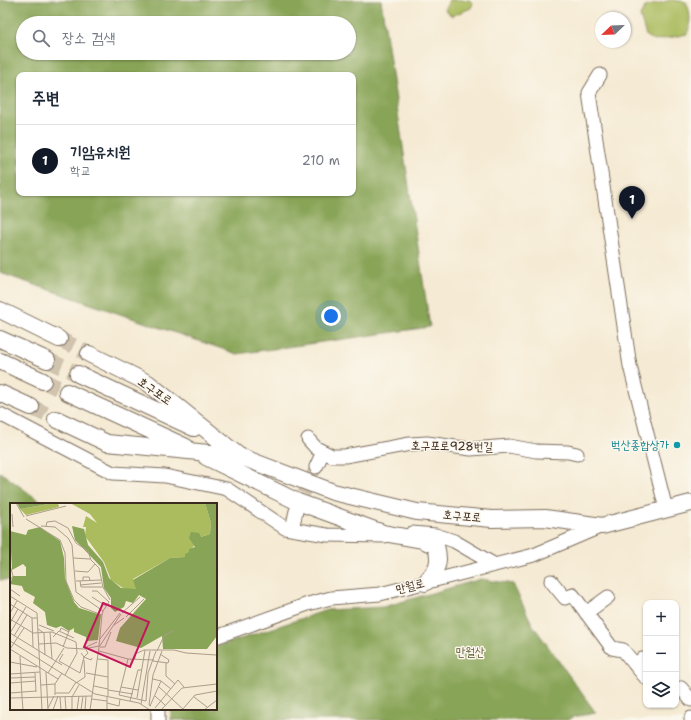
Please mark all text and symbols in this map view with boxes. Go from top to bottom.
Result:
north arrow [595,12,631,48]
search box [16,16,356,60]
icon: search [30,27,52,49]
text: 장소 검색 [62,28,115,48]
text: 주변 [32,87,59,109]
text: 기암유치원 [70,142,130,162]
text: 1 [42,152,48,169]
text: 210 m [302,152,340,169]
text: 학교 [70,162,91,179]
pin: 1 [619,186,645,219]
your location [321,306,341,326]
street label: 호구포로 [135,373,175,409]
street label: 호구포로928번길 [411,437,494,455]
place label: 벅산종합상가 [611,437,669,453]
marker: 벅산종합상가 [672,440,682,450]
inset map [10,503,217,710]
street label: 호구포로 [442,506,482,526]
street label: 만월로 [394,575,426,597]
map controls [643,600,679,708]
button: + [643,600,679,636]
button: − [643,636,679,672]
park label: 만월산 [456,644,485,660]
button: layers [643,672,679,708]

